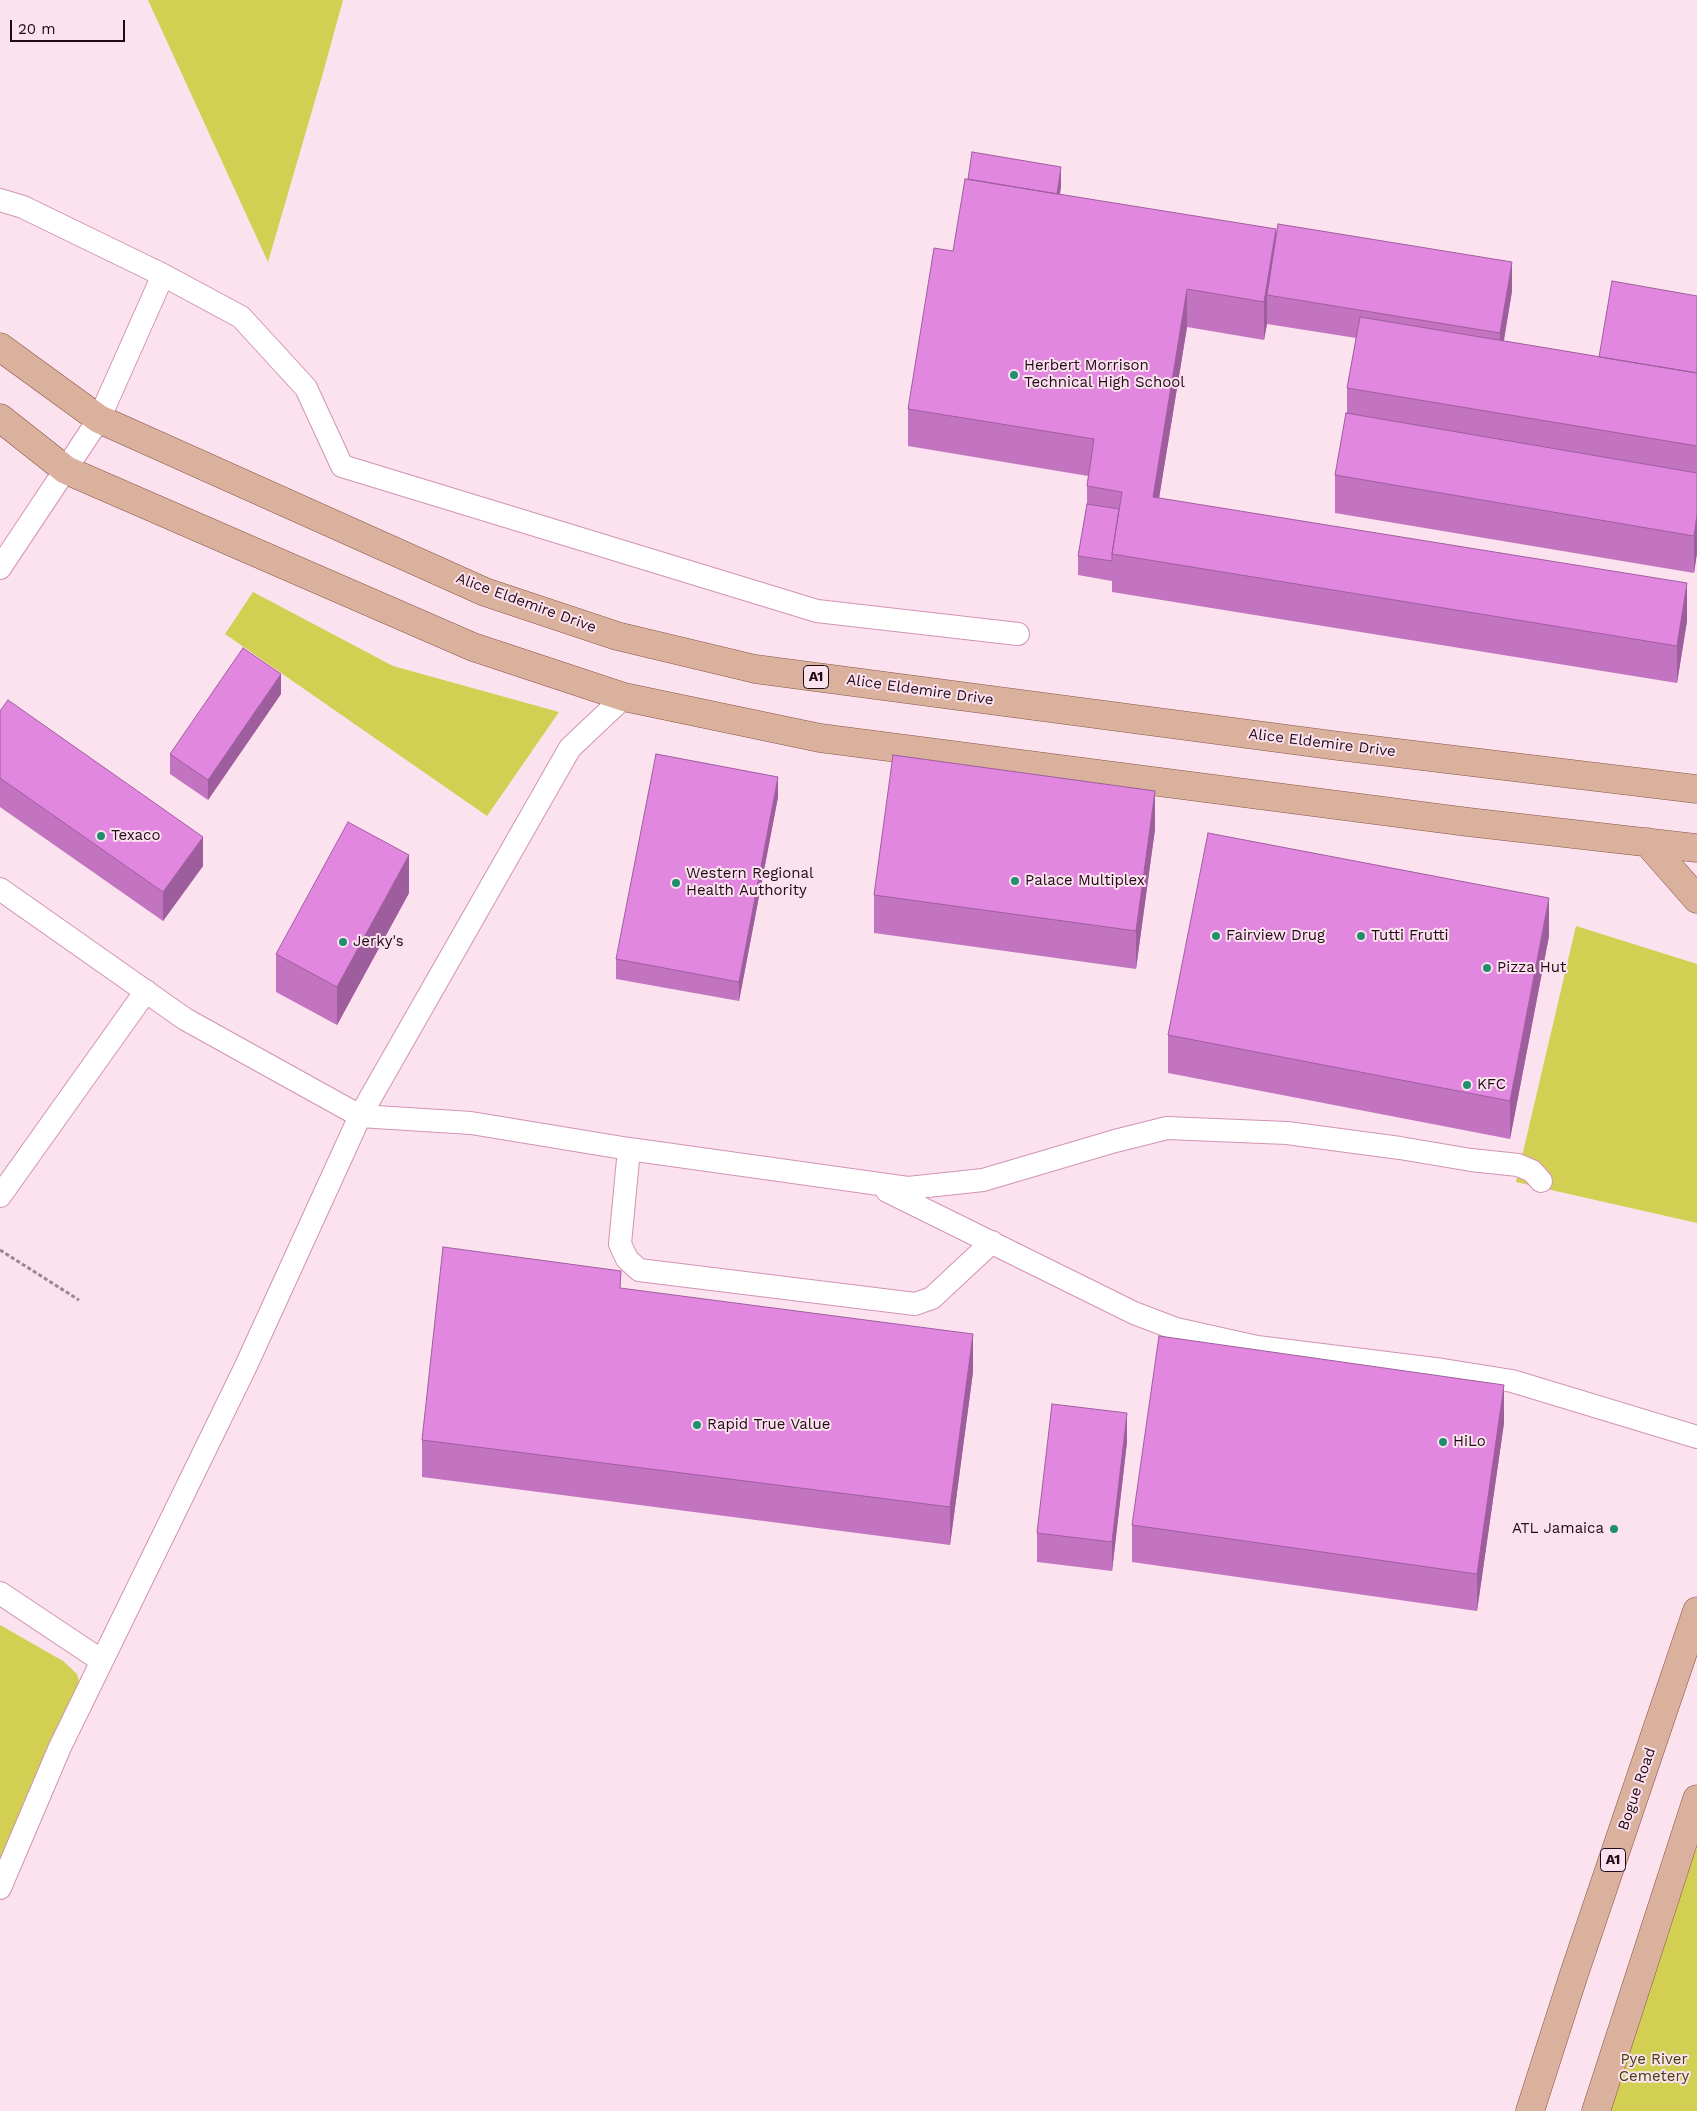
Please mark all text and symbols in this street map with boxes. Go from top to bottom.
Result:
scale bar [12,10,128,42]
text: 20 m [18,20,56,38]
place label: Herbert Morrison Technical High School [1024,357,1185,392]
marker: Herbert Morrison Technical High School [1008,369,1020,381]
street label: Alice Eldemire Drive [453,569,599,637]
road number: A1 [804,666,828,689]
street label: Alice Eldemire Drive [845,671,995,709]
street label: Alice Eldemire Drive [1247,725,1397,761]
place label: Texaco [111,827,160,845]
marker: Texaco [95,830,107,842]
place label: Western Regional Health Authority [686,865,814,900]
place label: Palace Multiplex [1025,872,1145,890]
marker: Palace Multiplex [1009,875,1021,887]
marker: Western Regional Health Authority [670,877,682,889]
place label: Fairview Drug [1226,927,1325,945]
place label: Tutti Frutti [1371,927,1449,945]
marker: Fairview Drug [1210,930,1222,942]
marker: Tutti Frutti [1355,930,1367,942]
place label: Jerky's [353,933,404,951]
marker: Jerky's [337,936,349,948]
place label: Pizza Hut [1497,959,1566,977]
marker: Pizza Hut [1481,962,1493,974]
place label: KFC [1477,1076,1506,1094]
marker: KFC [1461,1079,1473,1091]
place label: Rapid True Value [707,1416,830,1434]
marker: Rapid True Value [691,1419,703,1431]
place label: HiLo [1453,1433,1486,1451]
marker: HiLo [1437,1436,1449,1448]
place label: ATL Jamaica [1512,1520,1604,1538]
marker: ATL Jamaica [1608,1523,1620,1535]
street label: Bogue Road [1614,1745,1660,1833]
road number: A1 [1600,1848,1626,1872]
park label: Pye River Cemetery [1619,2051,1689,2086]

